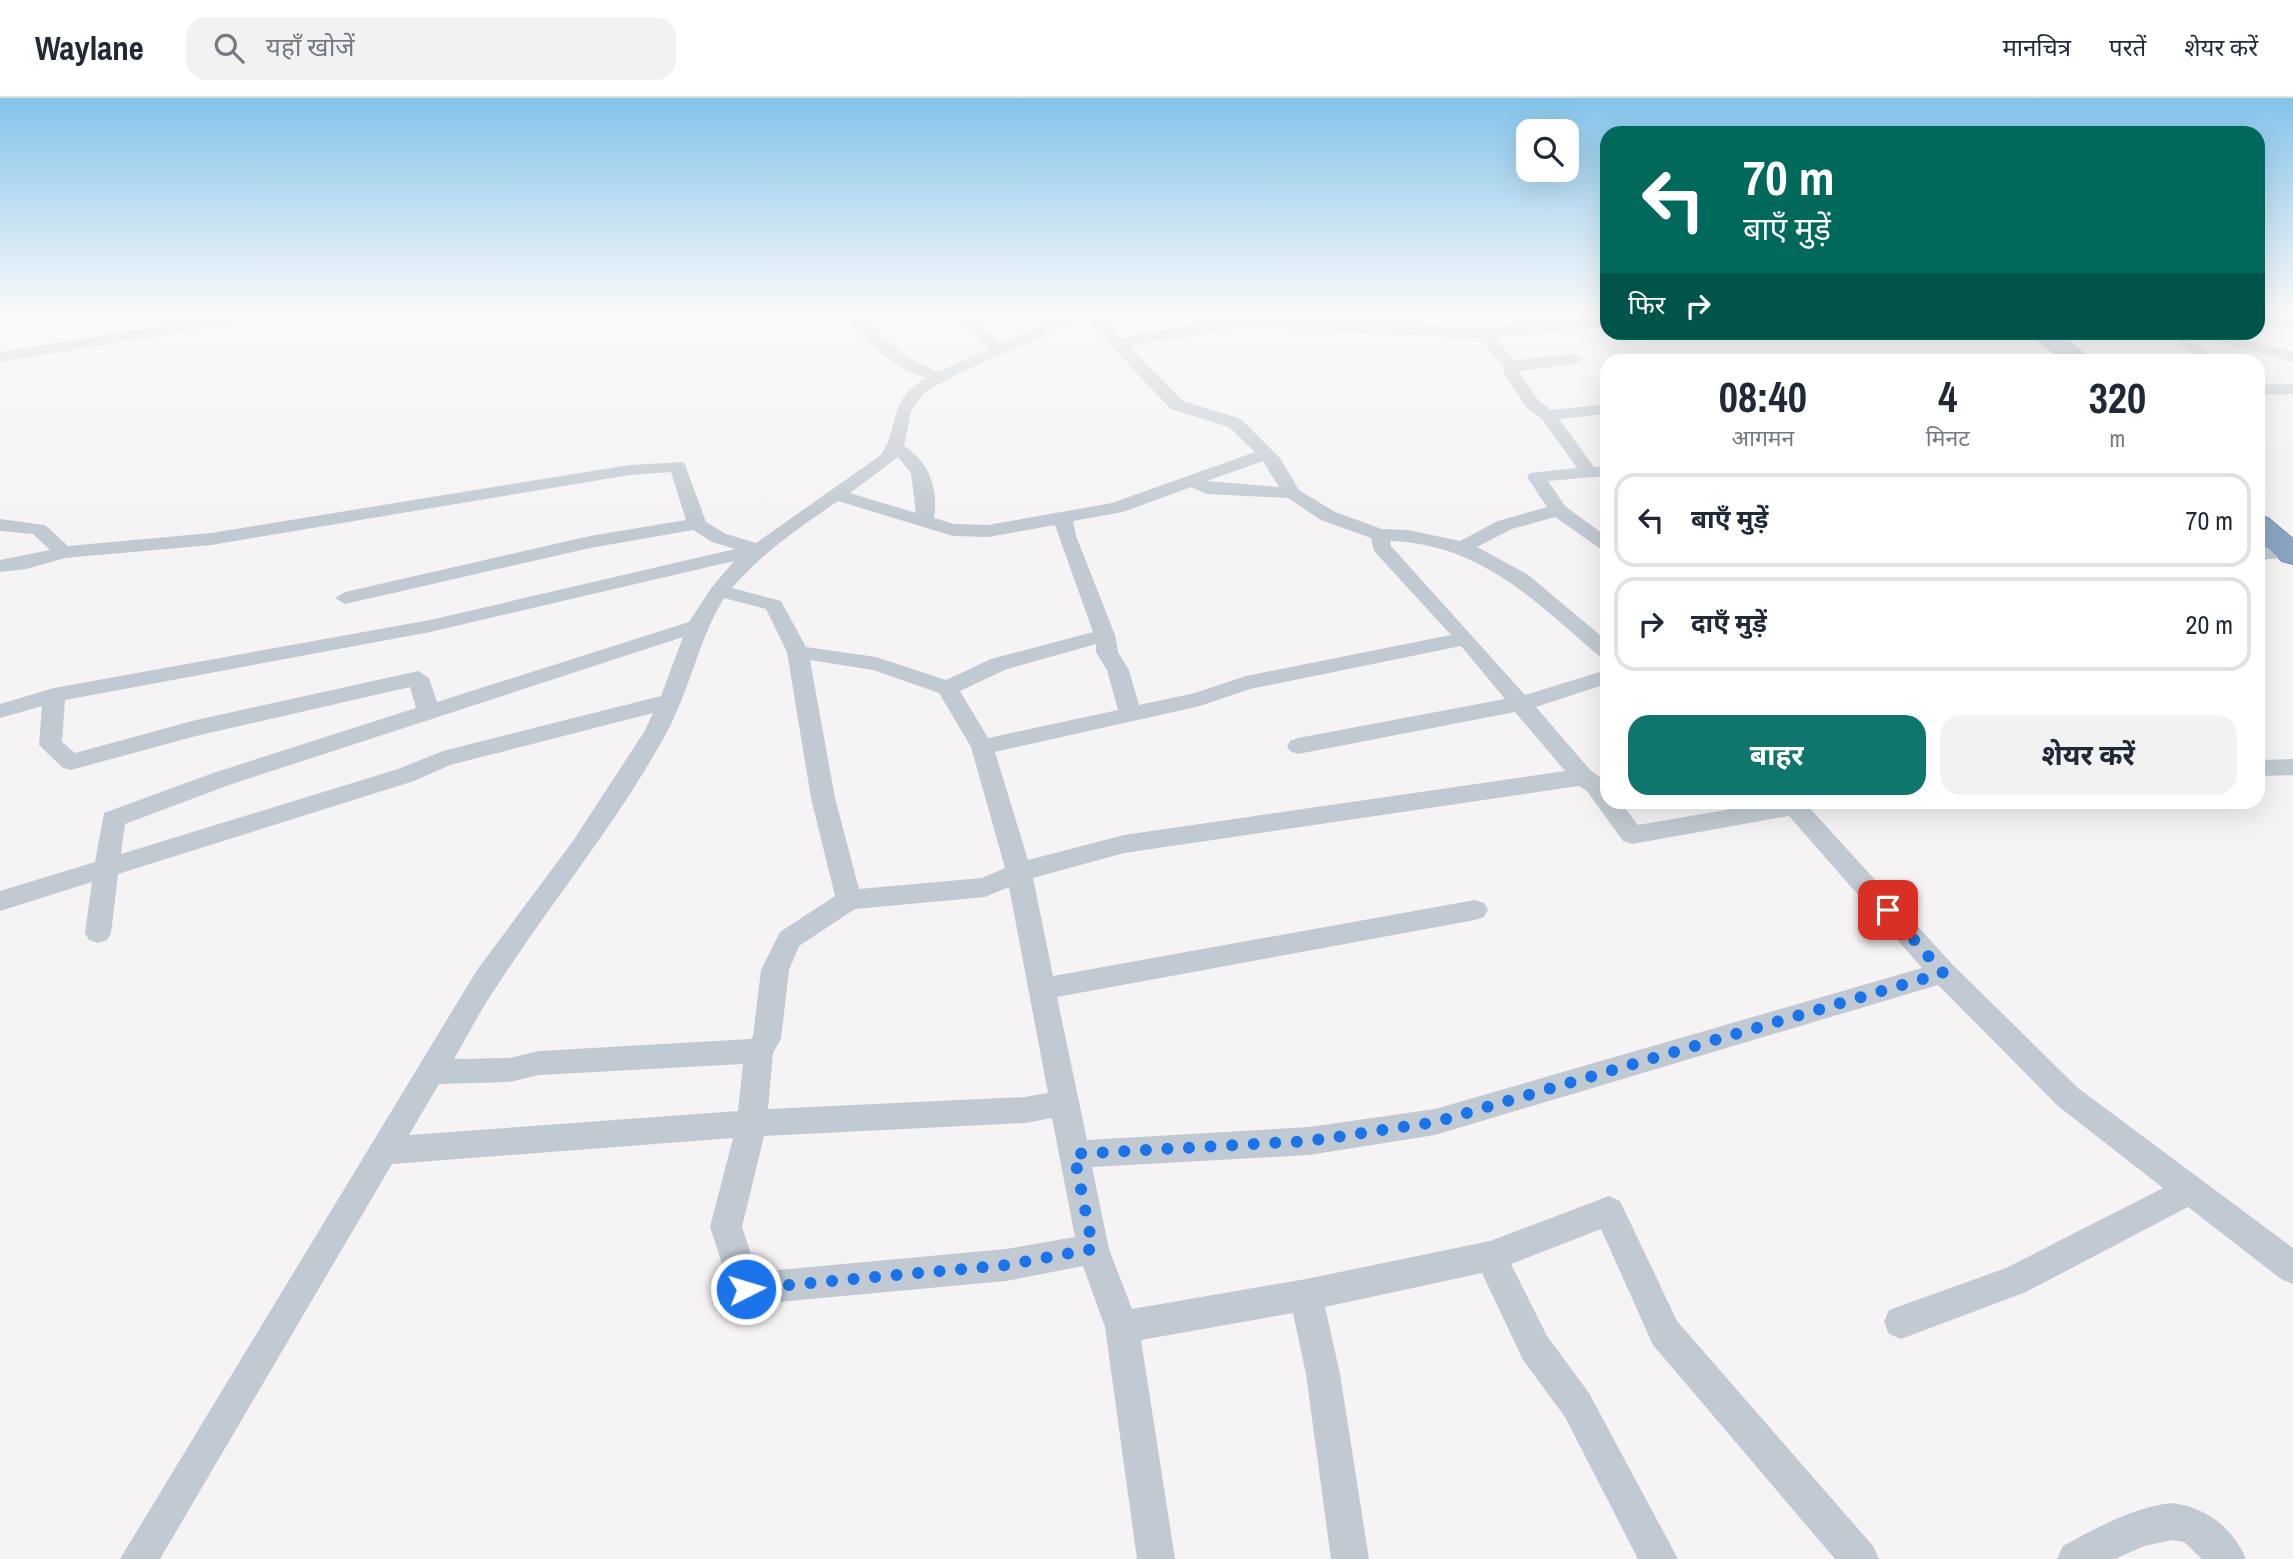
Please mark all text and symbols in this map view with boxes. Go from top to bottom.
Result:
search box [186,17,676,80]
text: Waylane [35,26,144,70]
icon: search [210,29,248,67]
text: यहाँ खोजें [266,29,355,64]
text: मानचित्र [2002,31,2071,63]
text: परतें [2109,31,2146,63]
text: शेयर करें [2184,31,2258,63]
map controls [1516,119,1579,182]
button: search [1516,119,1579,182]
text: 70 m [1743,144,1835,210]
icon: left [1628,154,1719,245]
text: बाएँ मुड़ें [1743,207,1831,250]
text: फिर [1628,287,1665,322]
icon: right [1679,287,1717,325]
text: 08:40 [1719,369,1807,425]
text: 4 [1938,369,1957,425]
text: 320 [2089,370,2146,426]
text: आगमन [1731,422,1794,453]
text: मिनट [1926,422,1970,453]
text: m [2110,423,2125,454]
icon: left [1632,501,1670,539]
text: बाएँ मुड़ें [1691,501,1768,536]
text: 70 m [2186,503,2233,538]
icon: right [1632,605,1670,643]
text: दाएँ मुड़ें [1691,605,1767,640]
text: 20 m [2186,607,2233,642]
button: बाहर [1628,715,1926,795]
button: शेयर करें [1940,715,2237,795]
pin [1858,880,1918,940]
icon: arrive [1869,891,1907,929]
position arrow [709,1252,783,1326]

